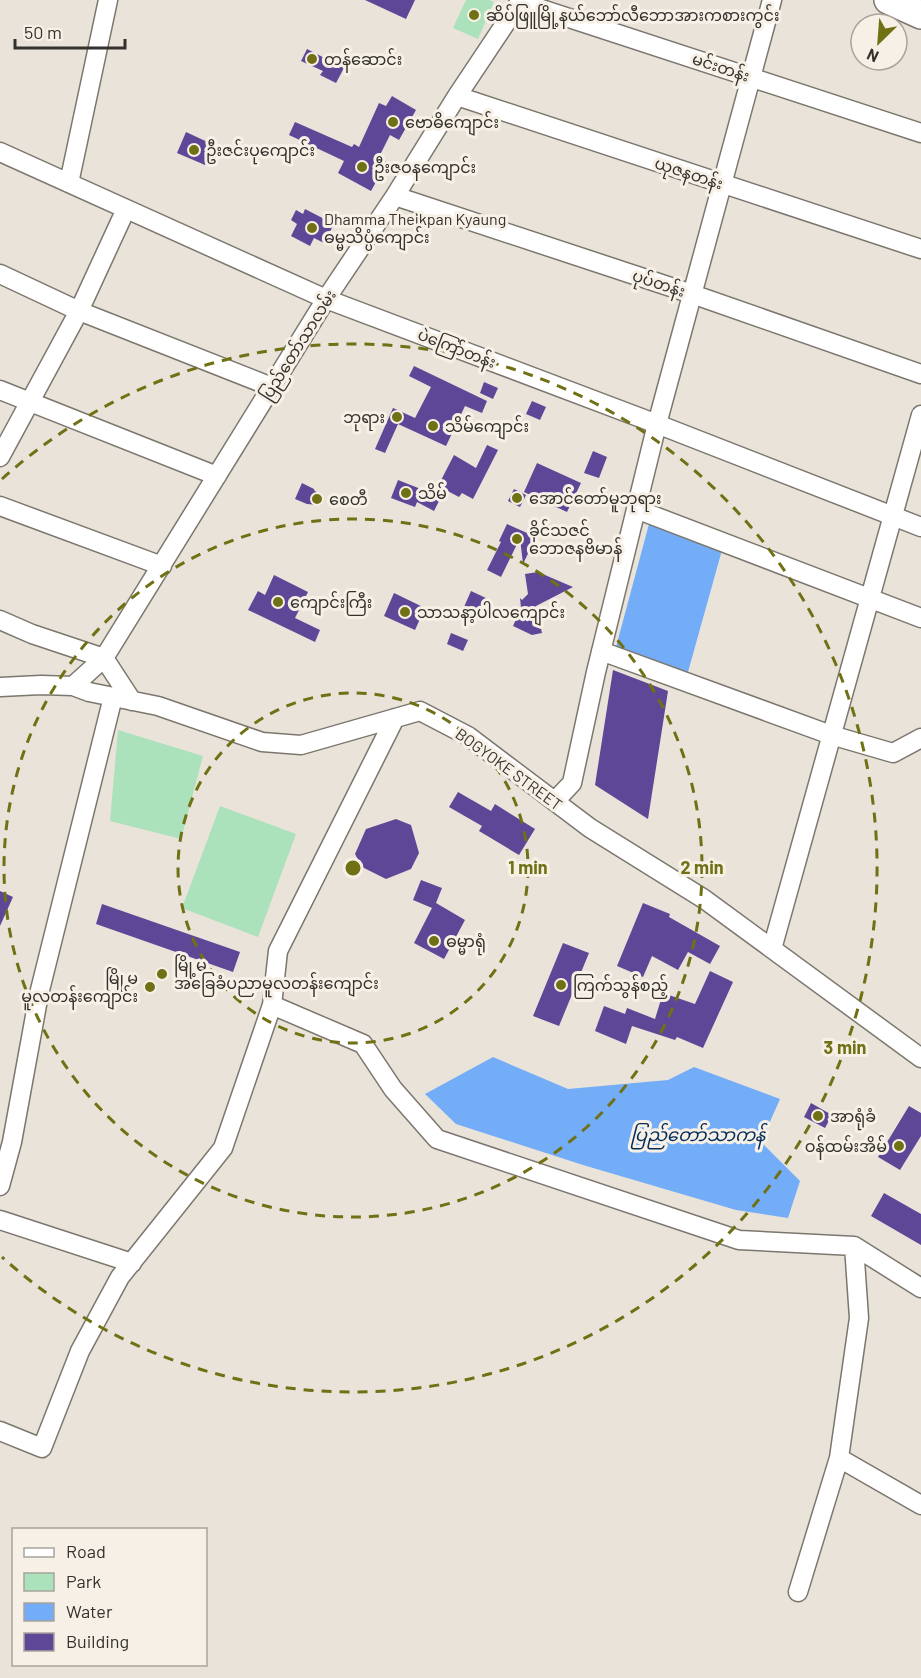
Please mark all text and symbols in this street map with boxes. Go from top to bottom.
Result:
place label: ဆိပ်ဖြူမြို့နယ်ဘော်လီဘောအားကစားကွင်း [486,4,780,29]
marker: ဆိပ်ဖြူမြို့နယ်ဘော်လီဘောအားကစားကွင်း [467,8,481,22]
scale bar [15,12,124,50]
north arrow [849,12,909,72]
text: 50 m [24,21,62,43]
text: N [864,45,881,67]
street label: မင်းတန်း [688,47,753,89]
place label: တန်ဆောင်း [324,48,402,73]
marker: တန်ဆောင်း [305,52,319,66]
place label: ဗောဓိကျောင်း [405,111,499,136]
marker: ဗောဓိကျောင်း [386,115,400,129]
place label: ဦးဇင်းပုကျောင်း [206,139,315,165]
marker: ဦးဇင်းပုကျောင်း [187,143,201,157]
street label: ယုဇနတန်း [651,152,726,198]
place label: ဦးဇဝနကျောင်း [374,156,476,181]
marker: ဦးဇဝနကျောင်း [355,160,369,174]
place label: Dhamma Theikpan Kyaung ဓမ္မသိပ္ပံကျောင်း [324,209,506,251]
marker: Dhamma Theikpan Kyaung ဓမ္မသိပ္ပံကျောင်း [305,221,319,235]
street label: ပုပ်တန်း [629,264,688,306]
street label: ပြည်တော်သာလမ်း [255,285,344,406]
street label: ပဲကြော်တန်း [414,323,499,376]
place label: ဘုရား [343,407,385,432]
marker: ဘုရား [390,410,404,424]
place label: သိမ်ကျောင်း [445,415,529,440]
marker: သိမ်ကျောင်း [426,419,440,433]
place label: သိမ် [418,482,447,502]
marker: သိမ် [399,486,413,500]
place label: အောင်တော်မူဘုရား [529,487,661,513]
place label: စေတီ [329,489,368,508]
marker: အောင်တော်မူဘုရား [510,491,524,505]
marker: စေတီ [310,492,324,506]
place label: ခိုင်သဇင် ဘောဇနဗိမာန် [529,519,622,562]
marker: ခိုင်သဇင် ဘောဇနဗိမာန် [510,532,524,546]
place label: ကျောင်းကြီး [290,591,372,616]
marker: ကျောင်းကြီး [271,595,285,609]
place label: သာသနာ့ပါလကျောင်း [417,601,565,626]
marker: သာသနာ့ပါလကျောင်း [398,605,412,619]
street label: BOGYOKE STREET [452,724,566,814]
text: 1 min [508,856,548,878]
text: 2 min [680,856,724,878]
centre of rings [343,858,363,878]
place label: ဓမ္မာရုံ [446,931,486,956]
marker: ဓမ္မာရုံ [427,934,441,948]
place label: မြို့မ အခြေခံပညာမူလတန်းကျောင်း [174,954,379,998]
place label: မြို့မ မူလတန်းကျောင်း [21,967,138,1011]
marker: မြို့မ အခြေခံပညာမူလတန်းကျောင်း [155,967,169,981]
place label: ကြက်သွန်စည့် [573,974,668,999]
marker: ကြက်သွန်စည့် [554,978,568,992]
marker: မြို့မ မူလတန်းကျောင်း [143,980,157,994]
text: 3 min [824,1036,866,1058]
place label: အာရုံခံ [830,1106,876,1131]
marker: အာရုံခံ [811,1109,825,1123]
water label: ပြည်တော်သာကန် [631,1122,768,1150]
place label: ဝန်ထမ်းအိမ် [805,1135,887,1160]
marker: ဝန်ထမ်းအိမ် [892,1139,906,1153]
legend [12,1528,207,1666]
text: Road [66,1540,106,1562]
text: Park [66,1570,101,1592]
text: Water [66,1600,113,1622]
text: Building [66,1630,129,1652]

